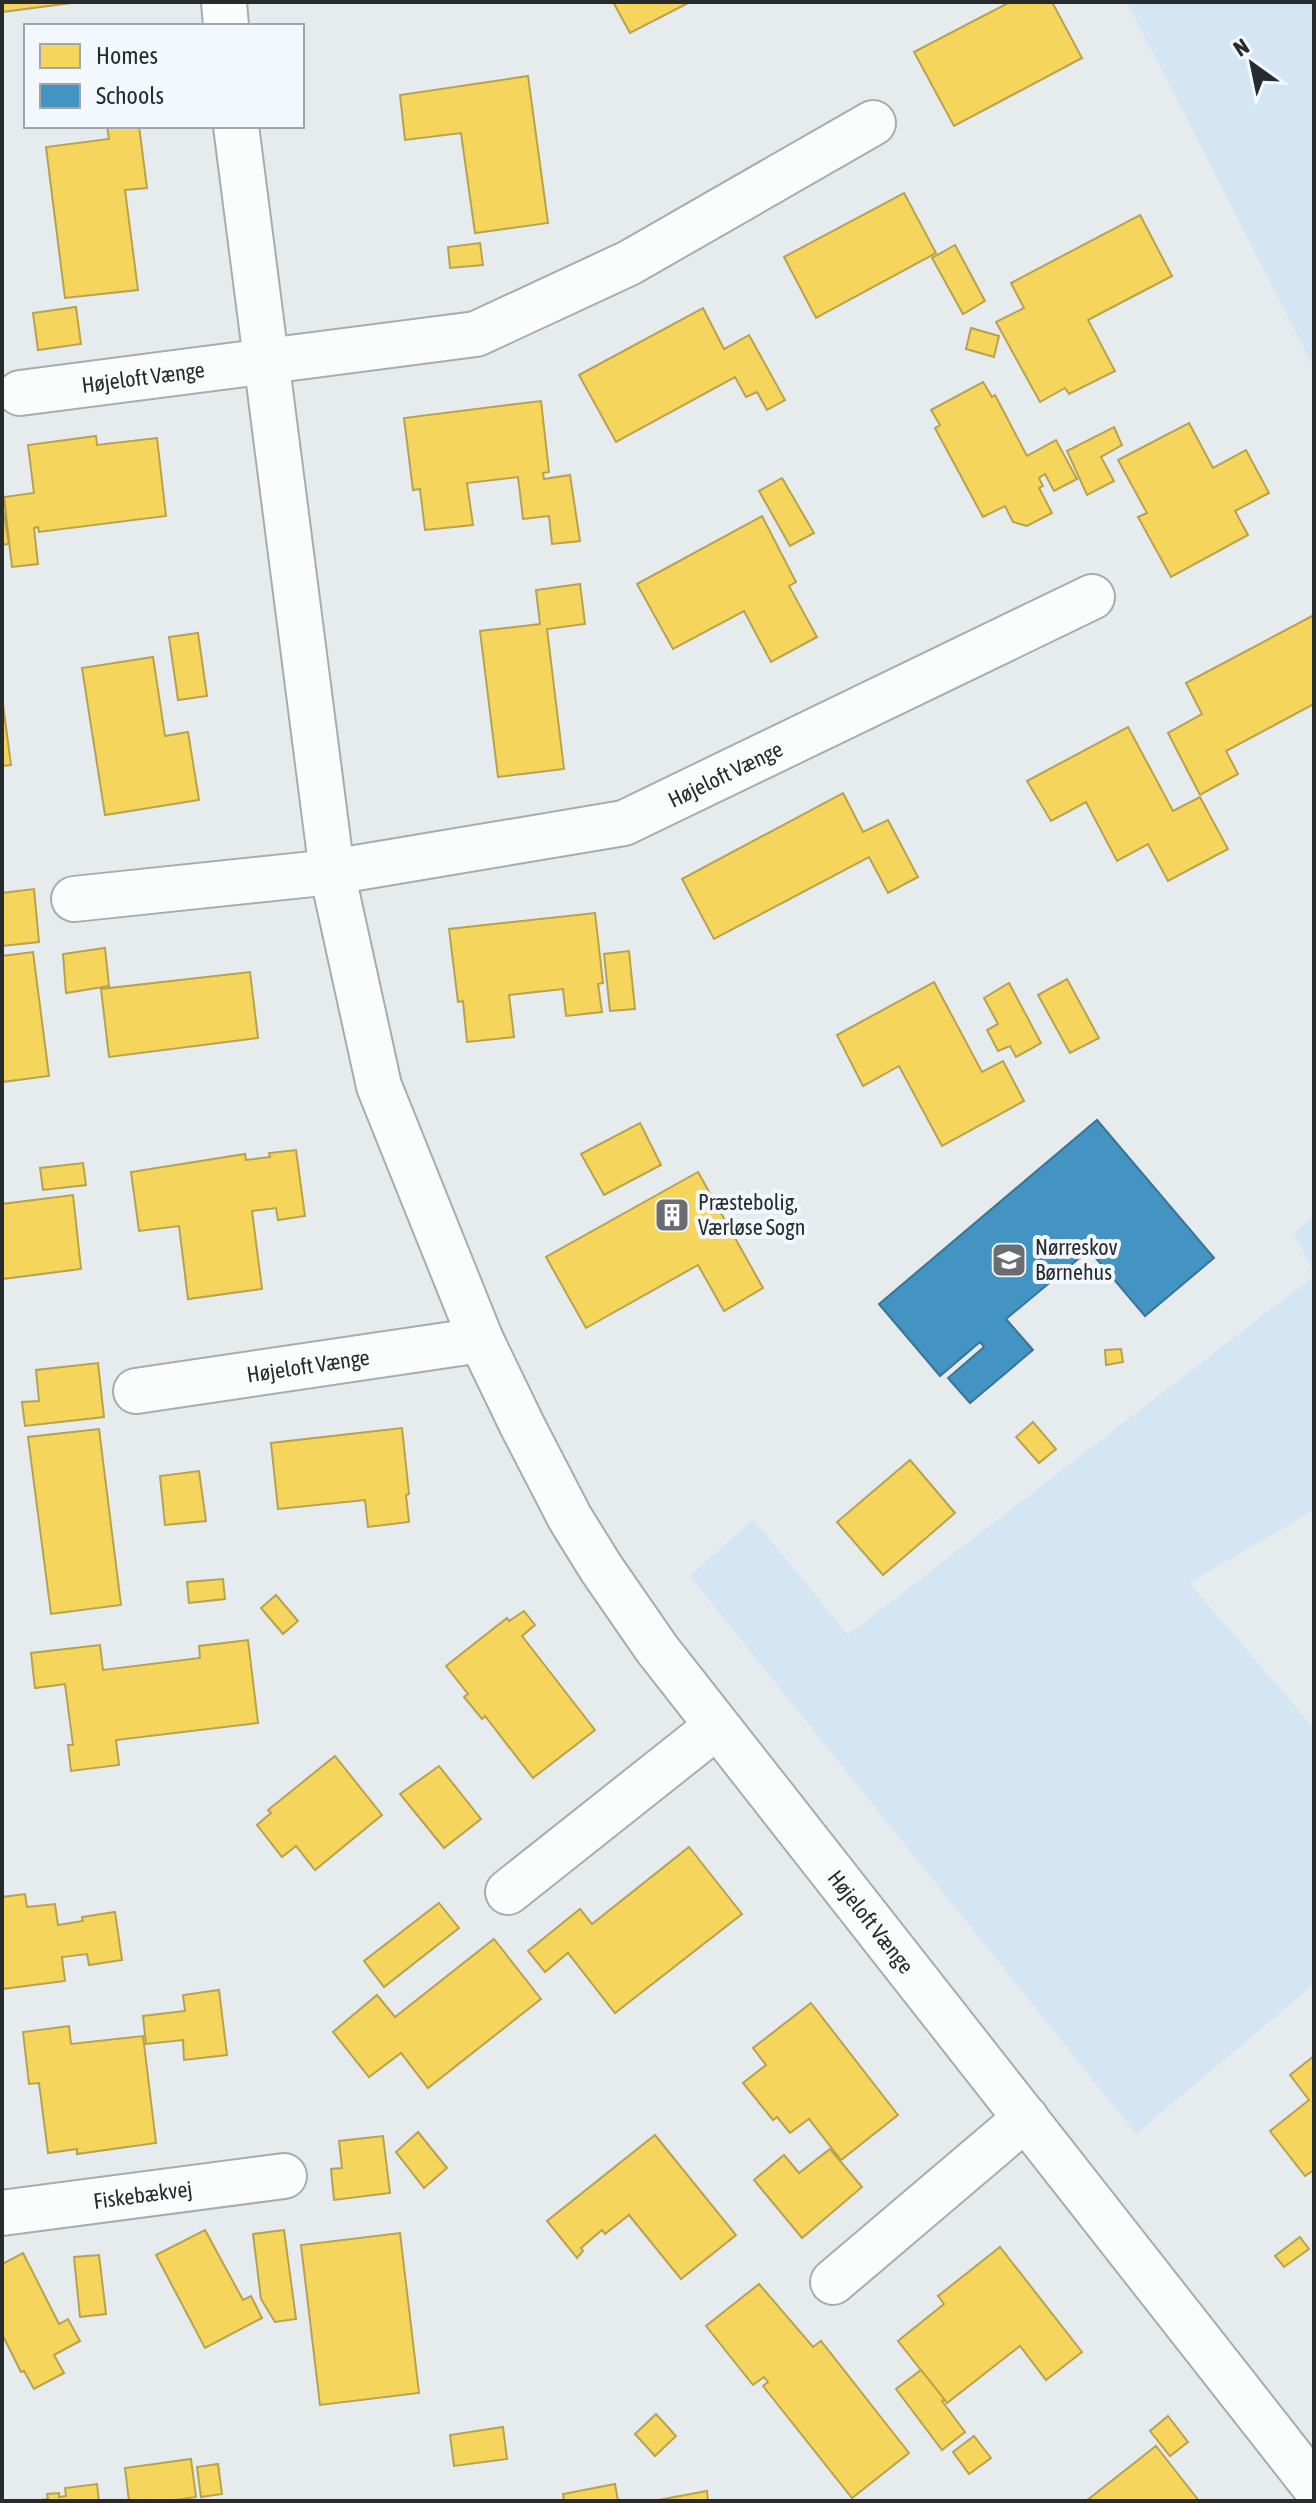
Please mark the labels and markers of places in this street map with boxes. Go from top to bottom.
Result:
place label: Præstebolig, Værløse Sogn [698,1189,805,1240]
building icon: Præstebolig, Værløse Sogn [653,1196,691,1234]
place label: Nørreskov Børnehus [1035,1234,1117,1285]
school or university icon: Nørreskov Børnehus [990,1241,1028,1279]

